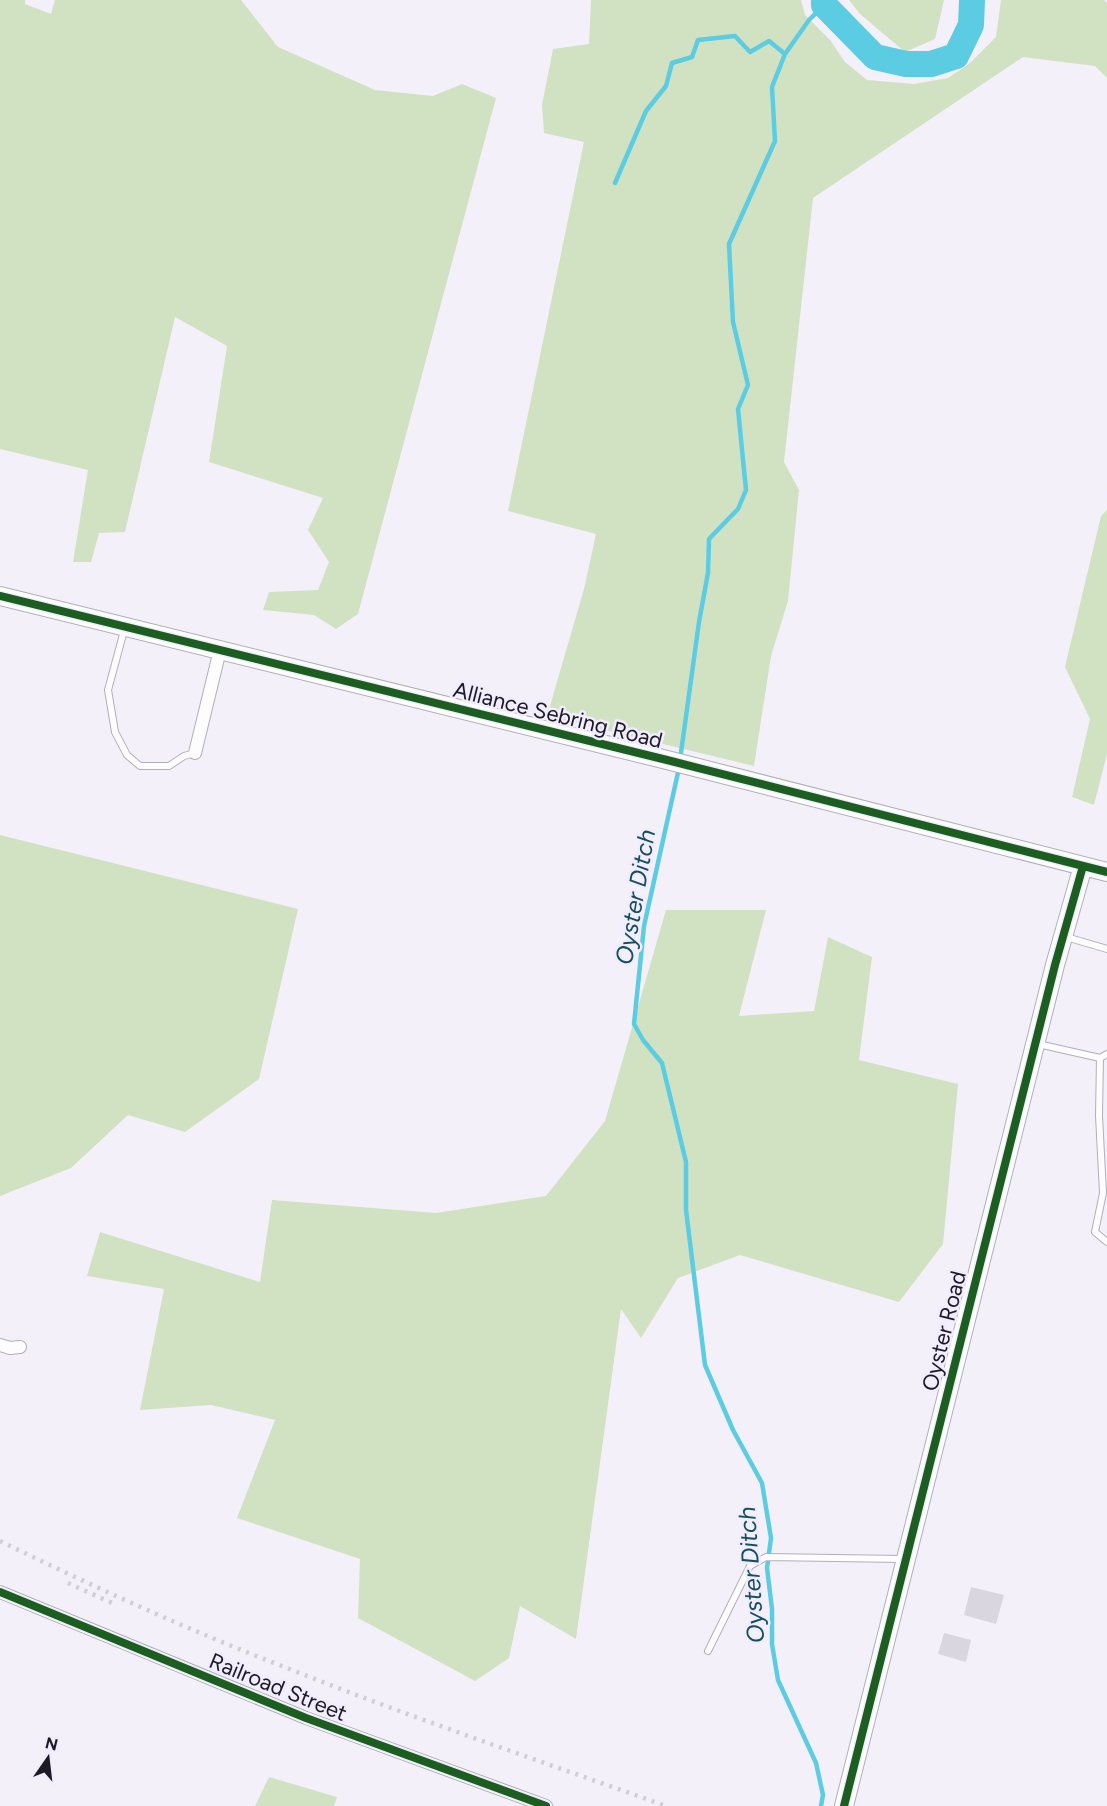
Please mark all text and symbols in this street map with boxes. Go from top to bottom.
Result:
street label: Alliance Sebring Road [451,676,665,754]
water label: Oyster Ditch [609,827,661,967]
street label: Oyster Road [916,1268,972,1394]
water label: Oyster Ditch [732,1506,770,1644]
street label: Railroad Street [205,1647,351,1727]
north arrow [18,1728,78,1788]
text: N [43,1733,60,1755]

